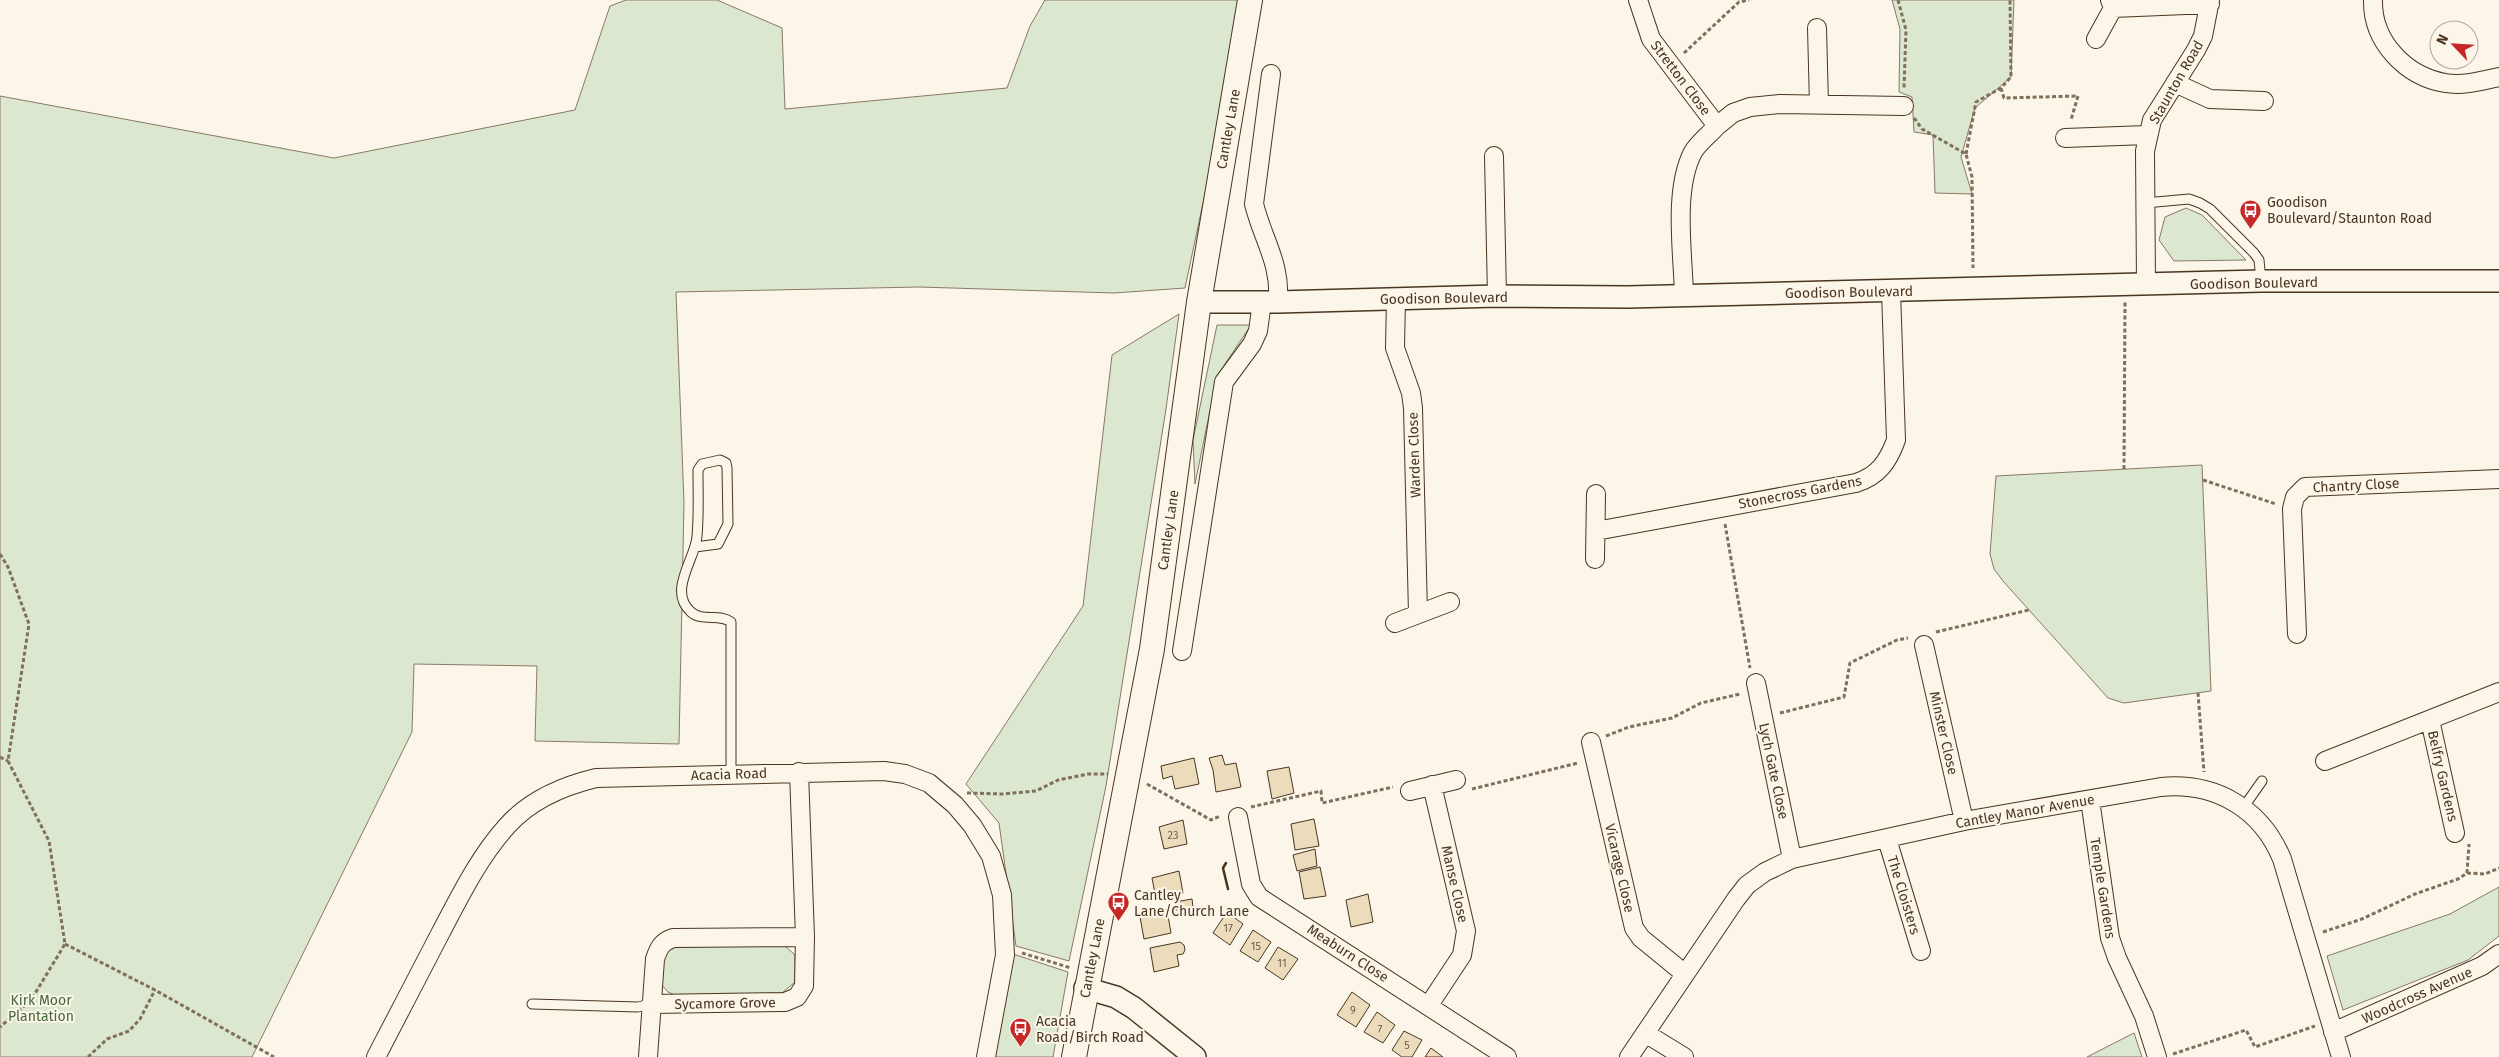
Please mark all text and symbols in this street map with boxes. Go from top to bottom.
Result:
north arrow [2429,20,2479,70]
text: N [2433,32,2452,48]
street label: Stretton Close [1647,37,1714,119]
street label: Staunton Road [2146,37,2207,127]
street label: Cantley Lane [1213,88,1244,170]
place label: Goodison Boulevard/Staunton Road [2267,194,2432,227]
bus stop icon: Goodison Boulevard/Staunton Road [2239,198,2263,229]
street label: Goodison Boulevard [2190,274,2318,293]
street label: Goodison Boulevard [1785,283,1913,302]
street label: Goodison Boulevard [1380,289,1508,308]
street label: Warden Close [1405,412,1424,498]
street label: Stonecross Gardens [1737,472,1864,513]
street label: Chantry Close [2312,475,2400,496]
street label: Cantley Lane [1154,489,1183,571]
street label: Minster Close [1926,690,1961,777]
street label: Lych Gate Close [1755,721,1792,821]
street label: Belfry Gardens [2424,729,2461,824]
street label: Acacia Road [691,765,768,784]
street label: Cantley Manor Avenue [1954,791,2096,832]
street label: Vicarage Close [1601,822,1638,914]
house number: 23 [1168,829,1178,842]
street label: Temple Gardens [2086,836,2119,940]
street label: Manse Close [1437,844,1472,924]
street label: The Cloisters [1883,854,1924,937]
place label: Cantley Lane/Church Lane [1134,887,1249,920]
bus stop icon: Cantley Lane/Church Lane [1106,891,1130,922]
street label: Cantley Lane [1076,917,1109,999]
street label: Meaburn Close [1304,921,1392,986]
house number: 17 [1223,922,1233,935]
house number: 15 [1251,940,1262,953]
house number: 11 [1277,957,1287,970]
street label: Woodcross Avenue [2359,963,2475,1027]
park label: Kirk Moor Plantation [8,992,74,1025]
street label: Sycamore Grove [674,994,776,1013]
house number: 9 [1350,1004,1356,1017]
place label: Acacia Road/Birch Road [1036,1013,1144,1046]
bus stop icon: Acacia Road/Birch Road [1008,1017,1032,1048]
house number: 7 [1378,1023,1383,1036]
house number: 5 [1404,1039,1410,1052]

